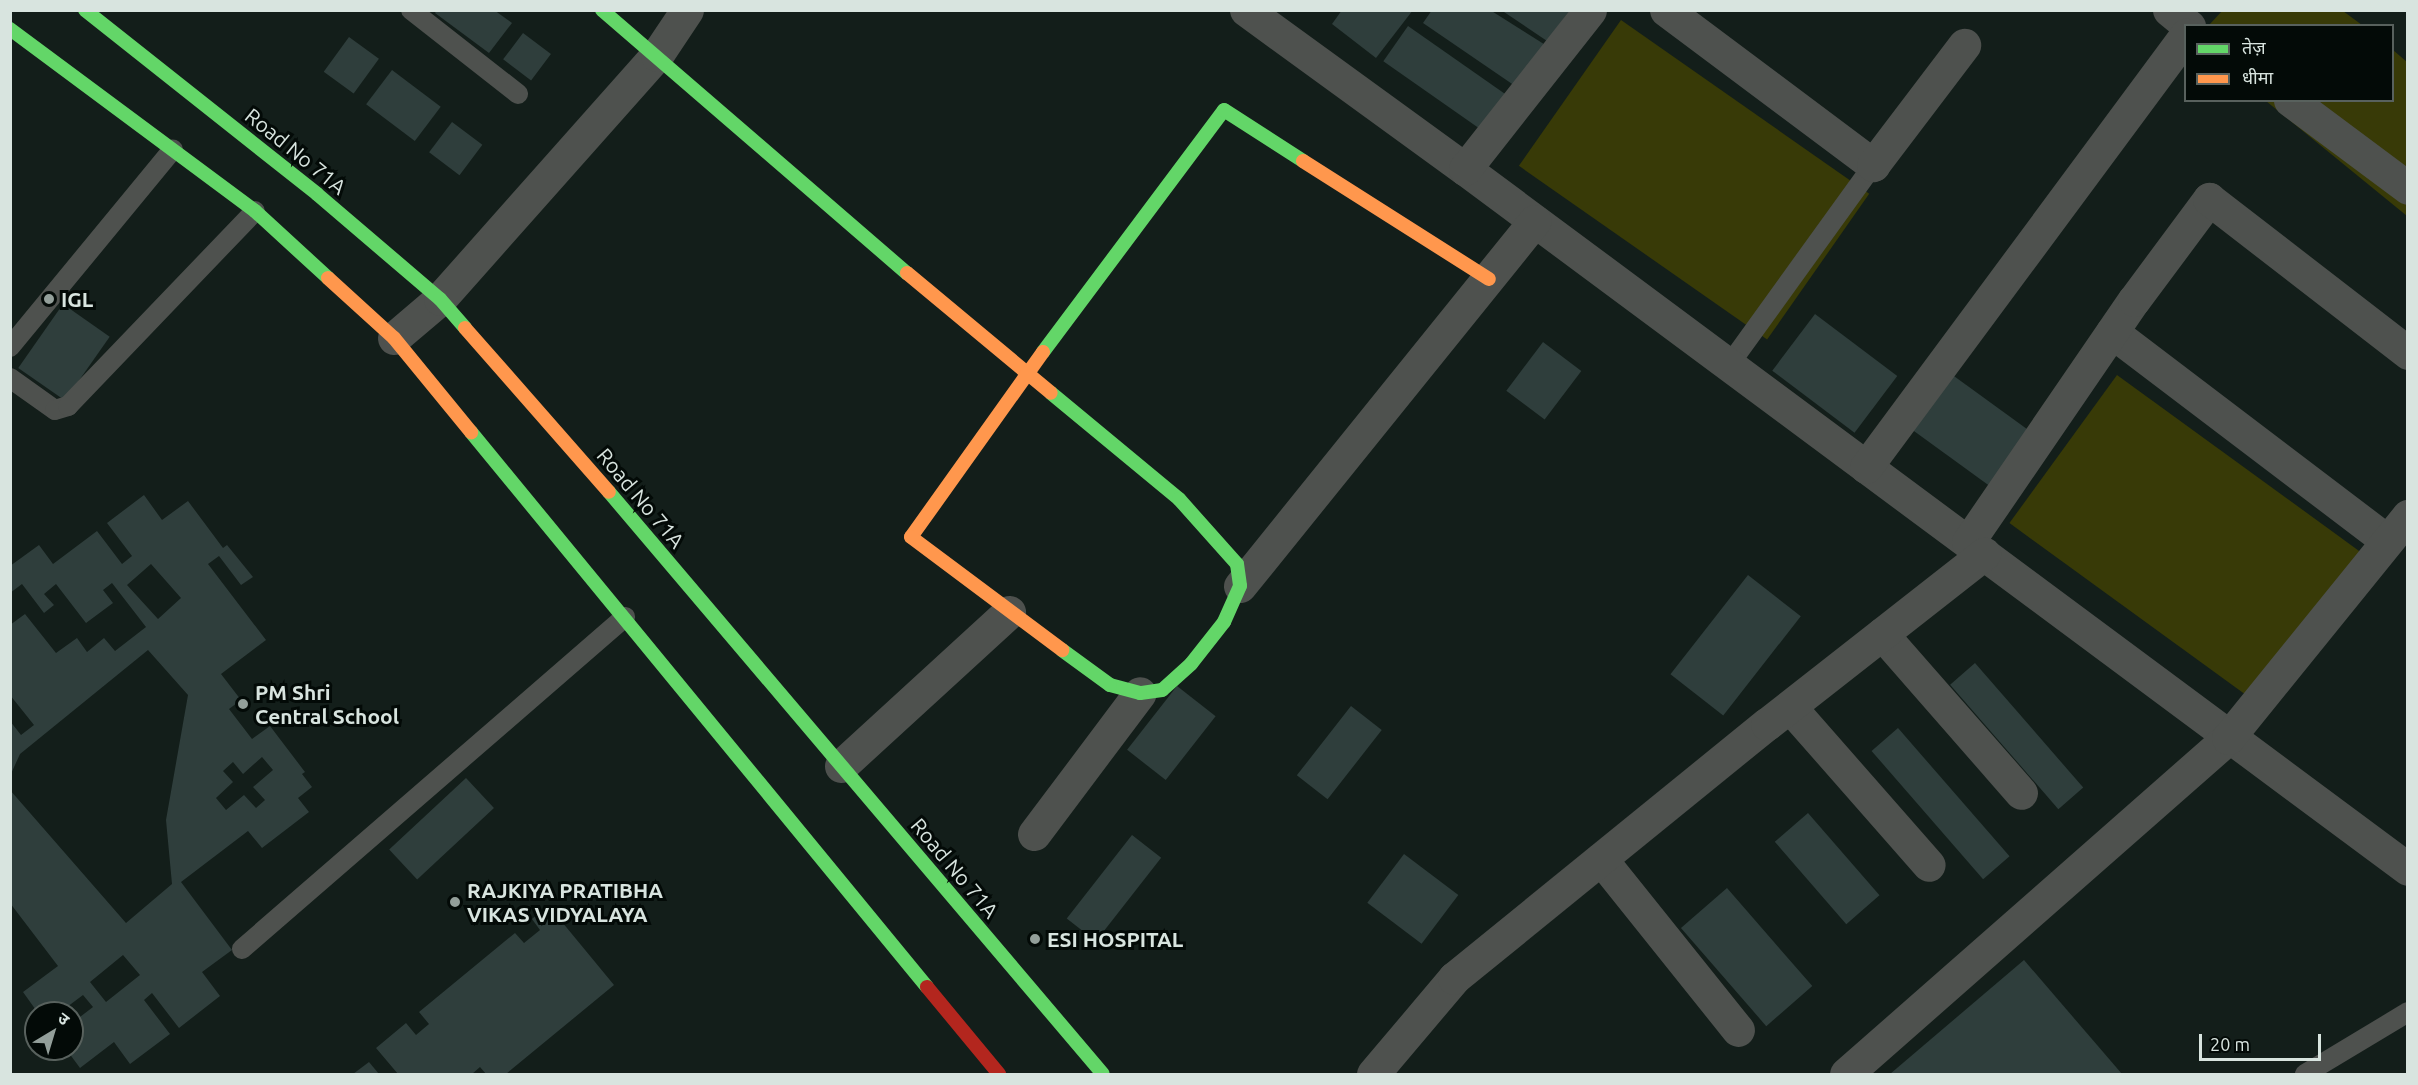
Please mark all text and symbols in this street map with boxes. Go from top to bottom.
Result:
legend [2184,24,2394,102]
text: तेज़ [2242,37,2266,57]
text: धीमा [2242,67,2273,87]
street label: Road No 71A [240,103,352,199]
place label: IGL [61,286,93,312]
marker: IGL [42,292,56,306]
street label: Road No 71A [592,443,690,553]
place label: PM Shri Central School [255,679,399,729]
marker: PM Shri Central School [236,697,250,711]
street label: Road No 71A [906,813,1004,923]
place label: RAJKIYA PRATIBHA VIKAS VIDYALAYA [467,877,663,927]
marker: RAJKIYA PRATIBHA VIKAS VIDYALAYA [448,895,462,909]
place label: ESI HOSPITAL [1047,926,1183,952]
marker: ESI HOSPITAL [1028,932,1042,946]
north arrow [24,1001,84,1061]
text: उ [55,1008,73,1028]
scale bar [2202,1022,2324,1060]
text: 20 m [2210,1034,2250,1054]

